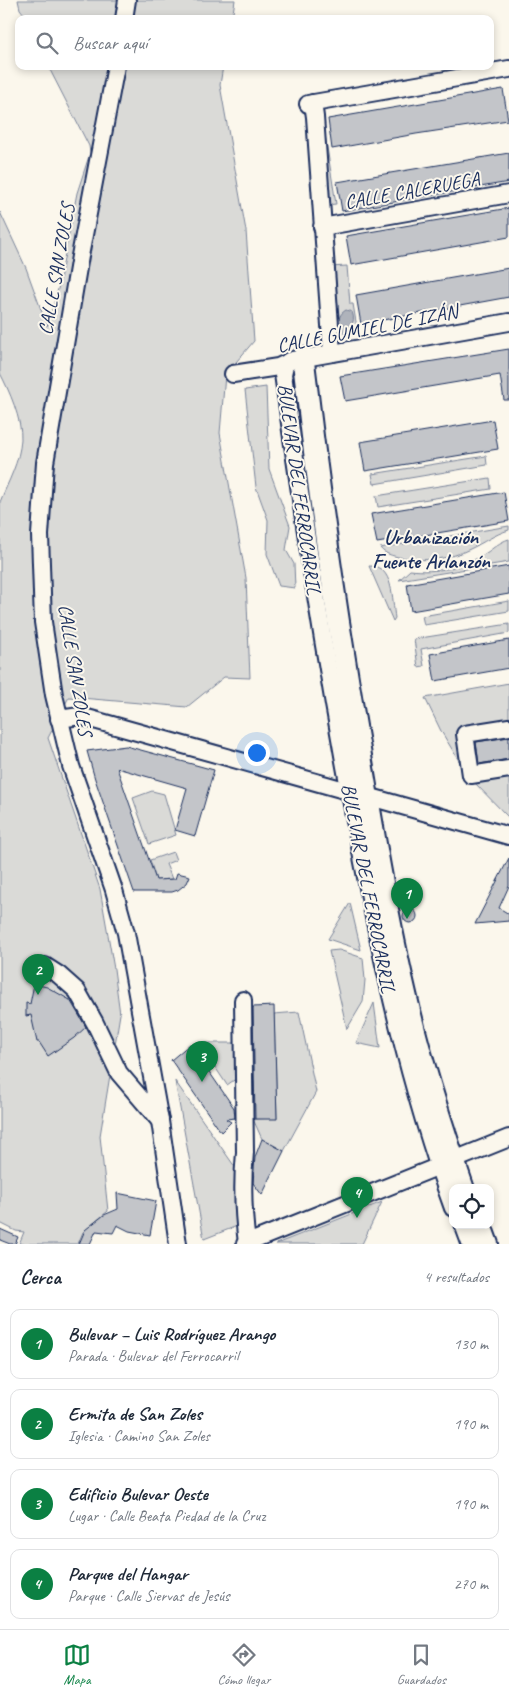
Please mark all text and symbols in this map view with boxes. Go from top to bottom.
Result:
search box [15,15,494,70]
icon: search [33,29,61,57]
text: Buscar aquí [73,31,147,55]
street label: CALLE CALERUEGA [343,166,482,215]
street label: CALLE SAN ZOLES [33,199,81,337]
street label: CALLE GUMIEL DE IZÁN [275,298,462,358]
street label: BULEVAR DEL FERROCARRIL [272,382,327,596]
district label: Urbanización Fuente Arlanzón [372,524,491,574]
street label: CALLE SAN ZOLES [53,602,99,740]
your location [244,740,270,766]
street label: BULEVAR DEL FERROCARRIL [336,781,401,995]
pin: 1 [391,878,423,919]
pin: 2 [22,954,54,995]
pin: 3 [186,1041,218,1082]
pin: 4 [341,1177,373,1218]
map controls [449,1184,494,1229]
button: locate [449,1184,494,1229]
text: Cerca [20,1264,61,1290]
text: 4 resultados [424,1267,489,1287]
text: Bulevar – Luis Rodríguez Arango [68,1322,275,1346]
text: 1 [33,1334,41,1354]
text: 130 m [454,1334,488,1354]
text: Parada · Bulevar del Ferrocarril [68,1346,239,1366]
text: Ermita de San Zoles [68,1402,202,1426]
text: 2 [33,1414,41,1434]
text: 190 m [454,1414,488,1434]
text: Iglesia · Camino San Zoles [68,1426,210,1446]
text: Edificio Bulevar Oeste [68,1482,208,1506]
text: 3 [33,1494,41,1514]
text: 190 m [454,1494,488,1514]
text: Lugar · Calle Beata Piedad de la Cruz [68,1506,266,1526]
text: Parque del Hangar [68,1562,188,1586]
text: 4 [33,1574,41,1594]
text: 270 m [454,1574,488,1594]
text: Parque · Calle Siervas de Jesús [68,1586,229,1606]
tab: Mapa [63,1641,91,1688]
tab: Cómo llegar [217,1641,270,1688]
tab: Guardados [397,1641,446,1688]

